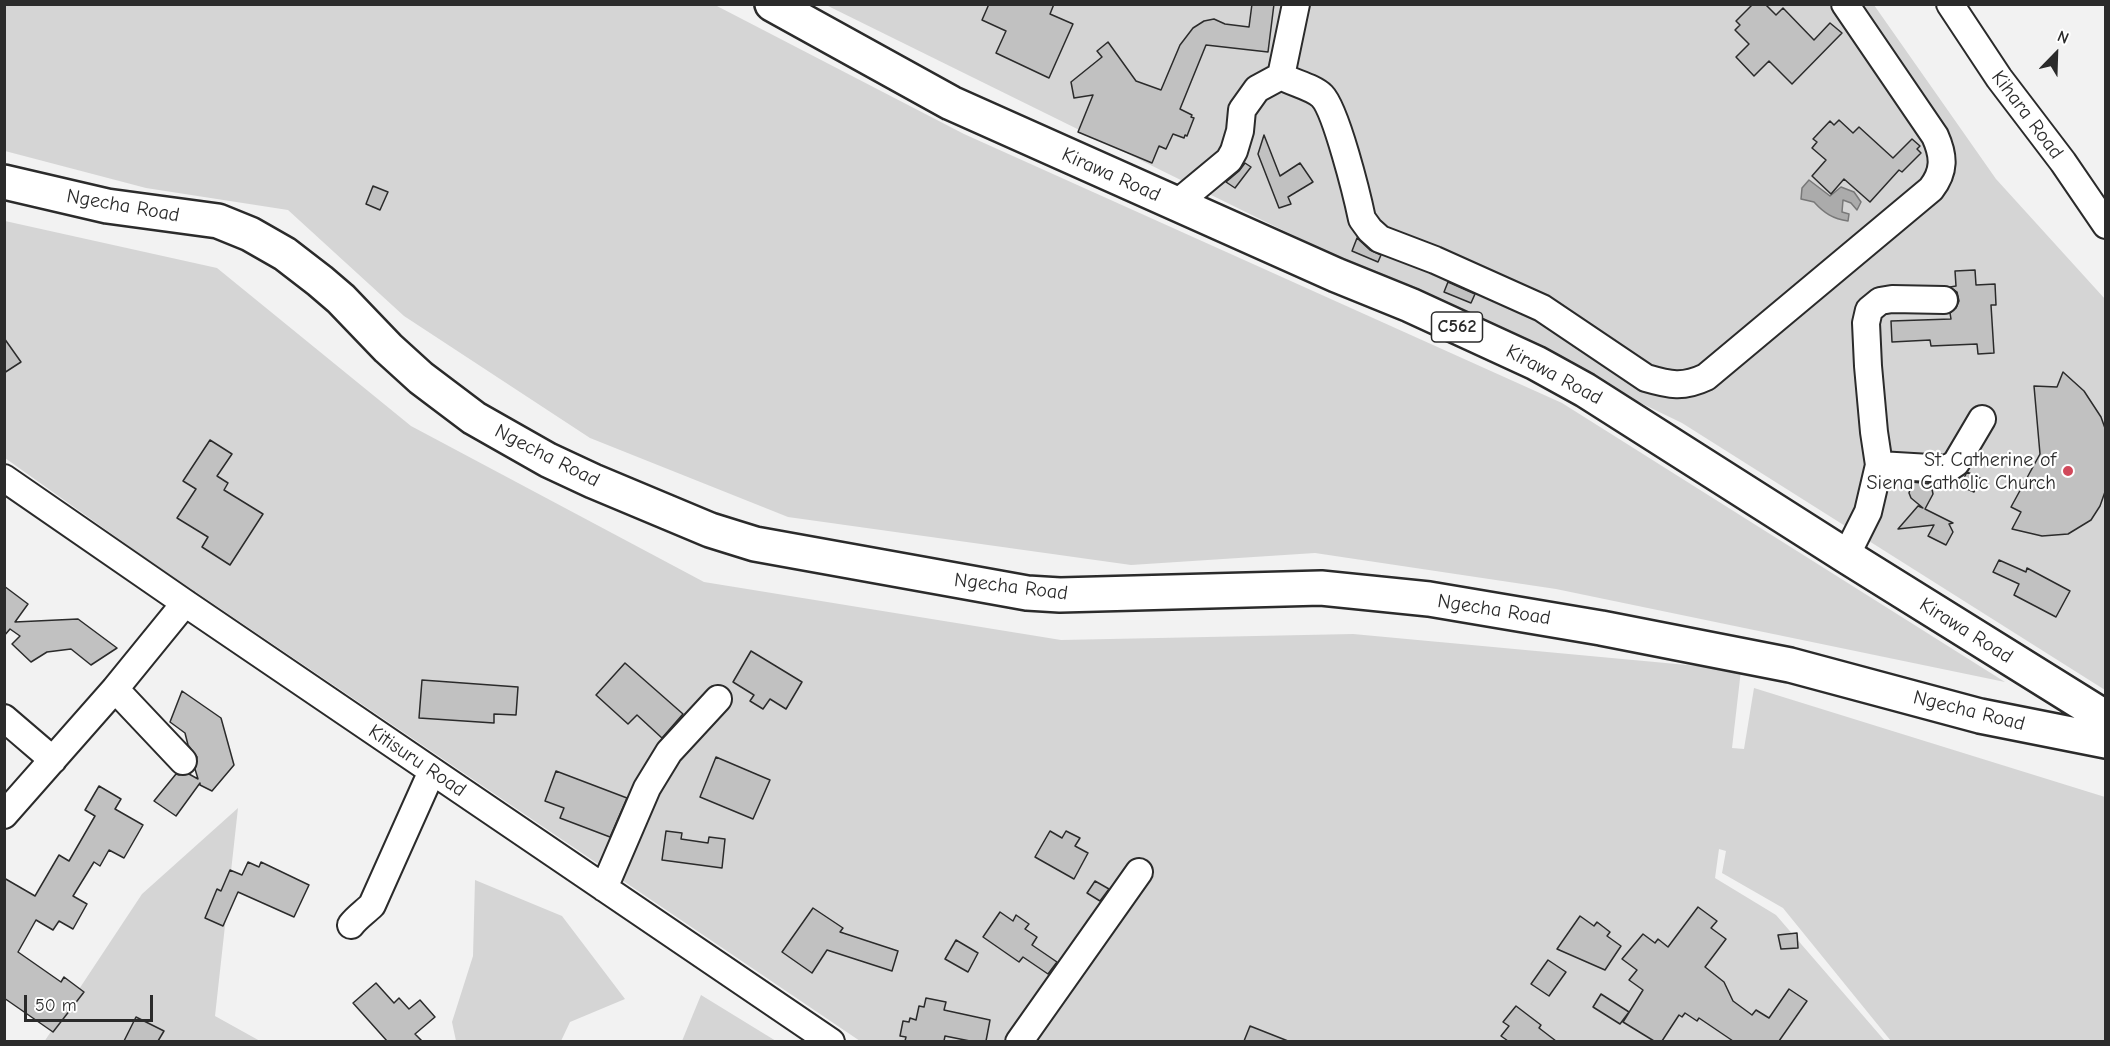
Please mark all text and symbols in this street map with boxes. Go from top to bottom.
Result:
north arrow [2026,24,2086,84]
text: N [2055,27,2071,48]
street label: Kihara Road [1986,66,2068,164]
street label: Kirawa Road [1058,143,1164,207]
street label: Ngecha Road [65,184,181,228]
road number: C562 [1432,312,1482,342]
street label: Kirawa Road [1502,340,1606,410]
street label: Ngecha Road [491,419,603,493]
place label: St. Catherine of Siena Catholic Church [1867,448,2056,495]
marker: St. Catherine of Siena Catholic Church [2061,464,2075,478]
street label: Ngecha Road [953,568,1069,606]
street label: Ngecha Road [1436,589,1552,631]
street label: Kirawa Road [1915,593,2017,669]
street label: Ngecha Road [1911,686,2027,736]
street label: Kitisuru Road [364,720,470,802]
scale bar [27,983,156,1021]
text: 50 m [35,995,77,1016]

